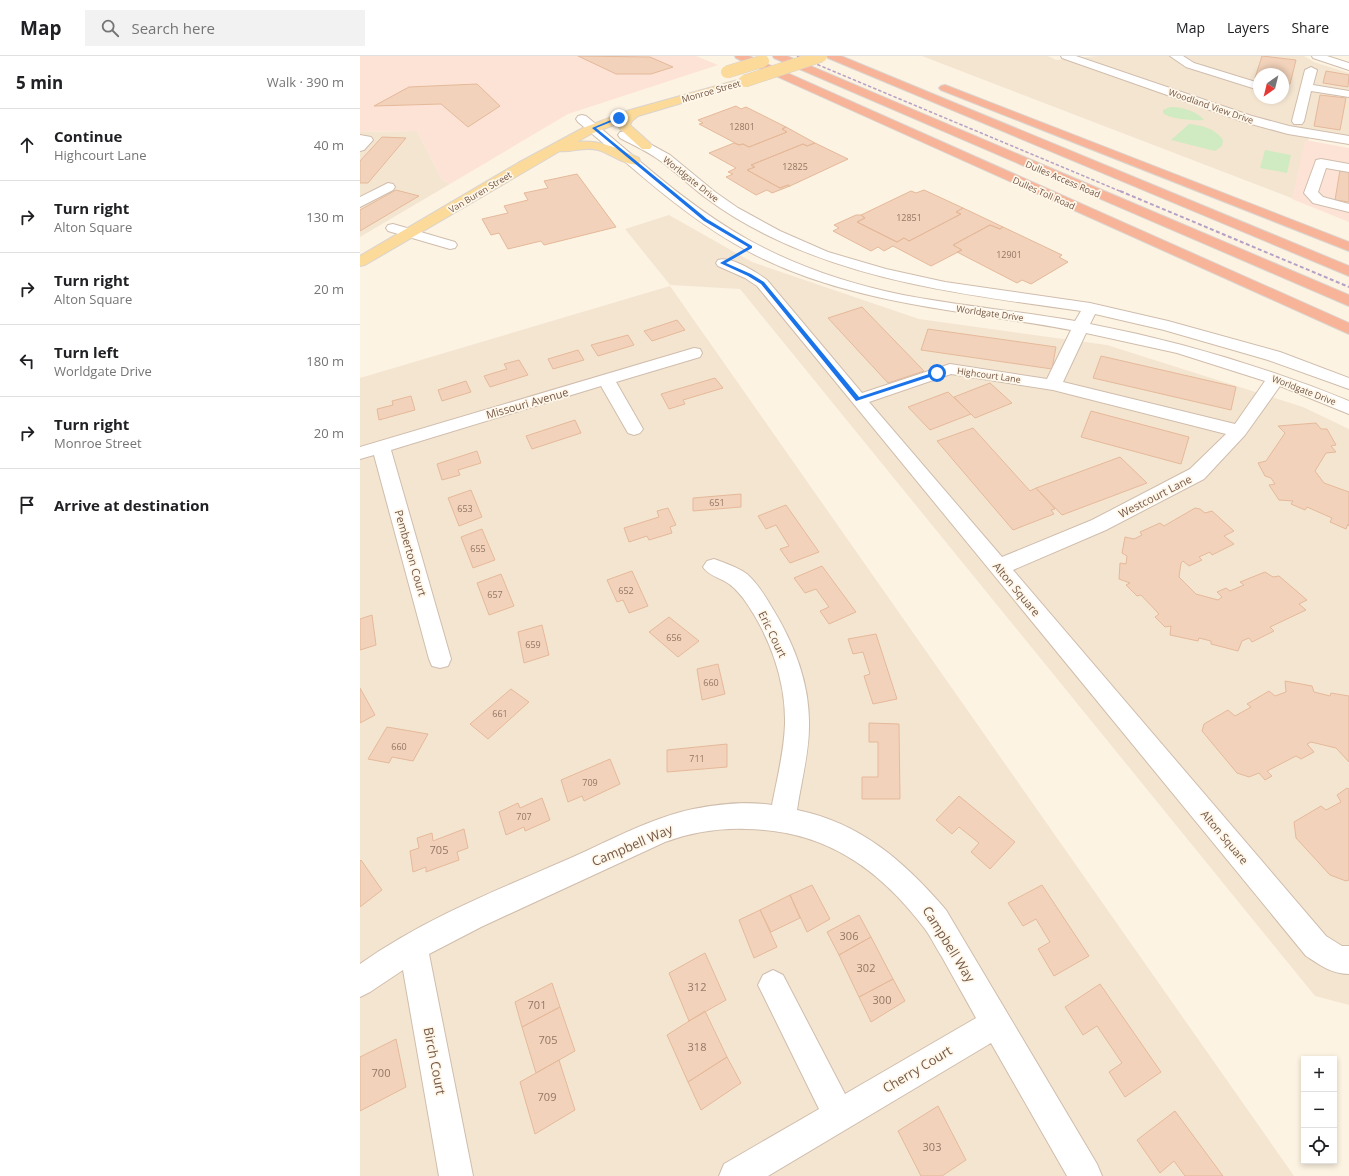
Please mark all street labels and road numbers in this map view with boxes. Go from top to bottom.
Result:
street label: Monroe Street [680,76,742,106]
street label: Woodland View Drive [1167,85,1255,127]
street label: Worldgate Drive [660,153,722,205]
street label: Dulles Access Road [1024,157,1102,201]
street label: Van Buren Street [446,168,514,216]
street label: Dulles Toll Road [1011,173,1077,213]
street label: Worldgate Drive [956,302,1024,324]
street label: Highcourt Lane [956,364,1022,386]
street label: Worldgate Drive [1270,372,1338,408]
street label: Missouri Avenue [484,384,570,422]
street label: Westcourt Lane [1116,471,1194,521]
street label: Pemberton Court [391,508,431,598]
street label: Alton Square [990,559,1044,619]
street label: Eric Court [755,608,791,660]
street label: Alton Square [1198,807,1252,867]
street label: Campbell Way [589,820,676,870]
street label: Campbell Way [918,903,980,986]
street label: Birch Court [420,1026,450,1097]
street label: Cherry Court [879,1041,955,1097]

